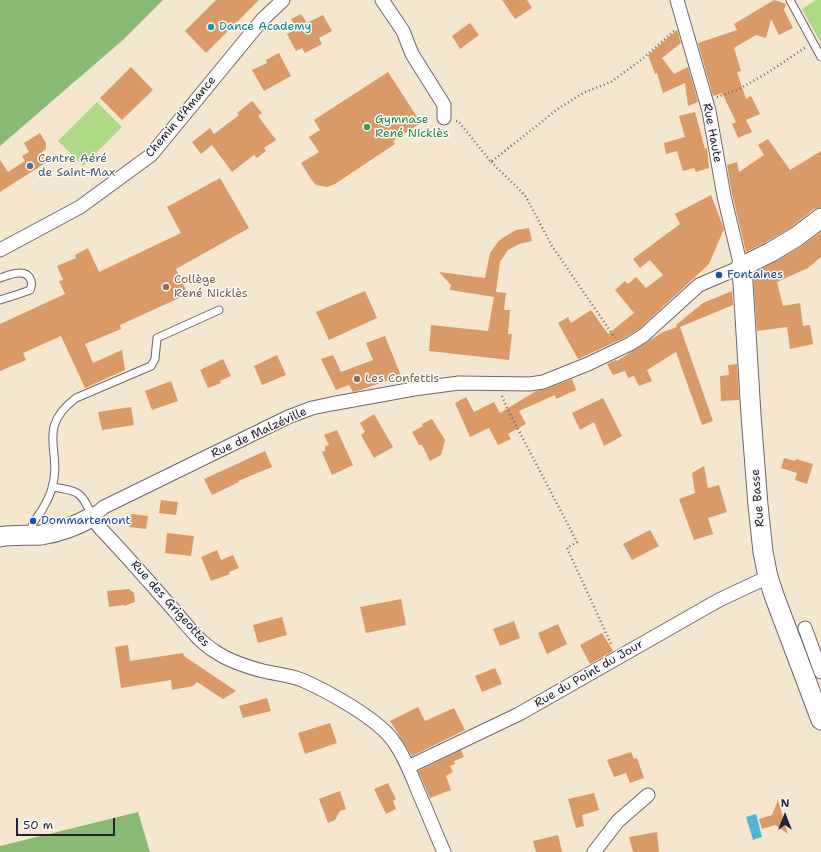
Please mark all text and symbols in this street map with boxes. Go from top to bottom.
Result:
place label: Dance Academy [219,20,311,34]
marker: Dance Academy [206,22,216,32]
street label: Chemin d'Amance [143,73,219,161]
street label: Rue Haute [699,102,725,164]
place label: Gymnase René Nicklès [375,113,449,141]
marker: Gymnase René Nicklès [362,122,372,132]
place label: Centre Aéré de Saint-Max [38,152,115,180]
marker: Centre Aéré de Saint-Max [25,161,35,171]
place label: Fontaines [727,268,783,282]
marker: Fontaines [714,270,724,280]
place label: Collège René Nicklès [174,273,248,301]
marker: Collège René Nicklès [161,282,171,292]
place label: Les Confettis [365,372,439,386]
marker: Les Confettis [352,374,362,384]
street label: Rue de Malzéville [209,405,309,461]
street label: Rue Basse [748,468,768,528]
place label: Dommartemont [41,514,131,528]
marker: Dommartemont [28,516,38,526]
street label: Rue des Grigeottes [127,558,213,650]
street label: Rue du Point du Jour [532,637,646,711]
north arrow [765,796,805,836]
text: N [781,796,789,811]
scale bar [18,810,117,836]
text: 50 m [23,817,53,833]

